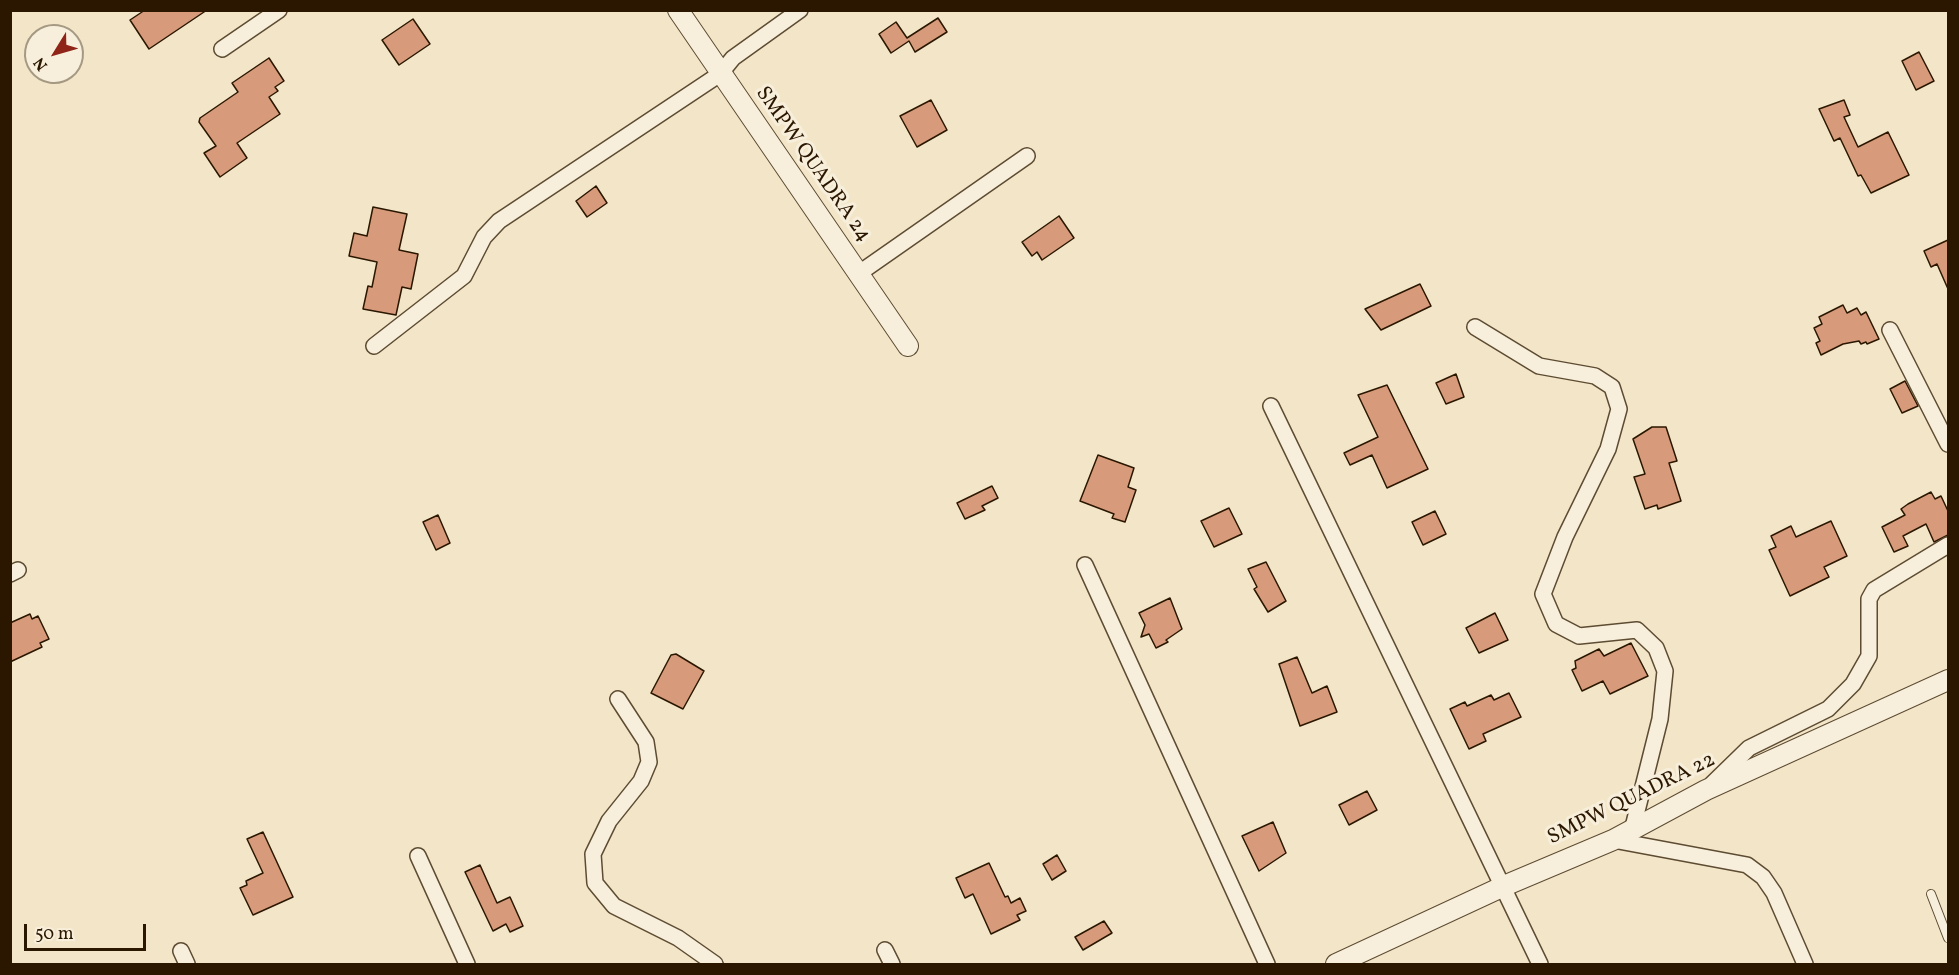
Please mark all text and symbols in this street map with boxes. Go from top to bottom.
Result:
north arrow [24,24,84,84]
text: N [29,52,54,75]
street label: SMPW QUADRA 24 [749,82,875,248]
street label: SMPW QUADRA 22 [1544,748,1720,852]
scale bar [27,912,148,950]
text: 50 m [35,922,74,947]

